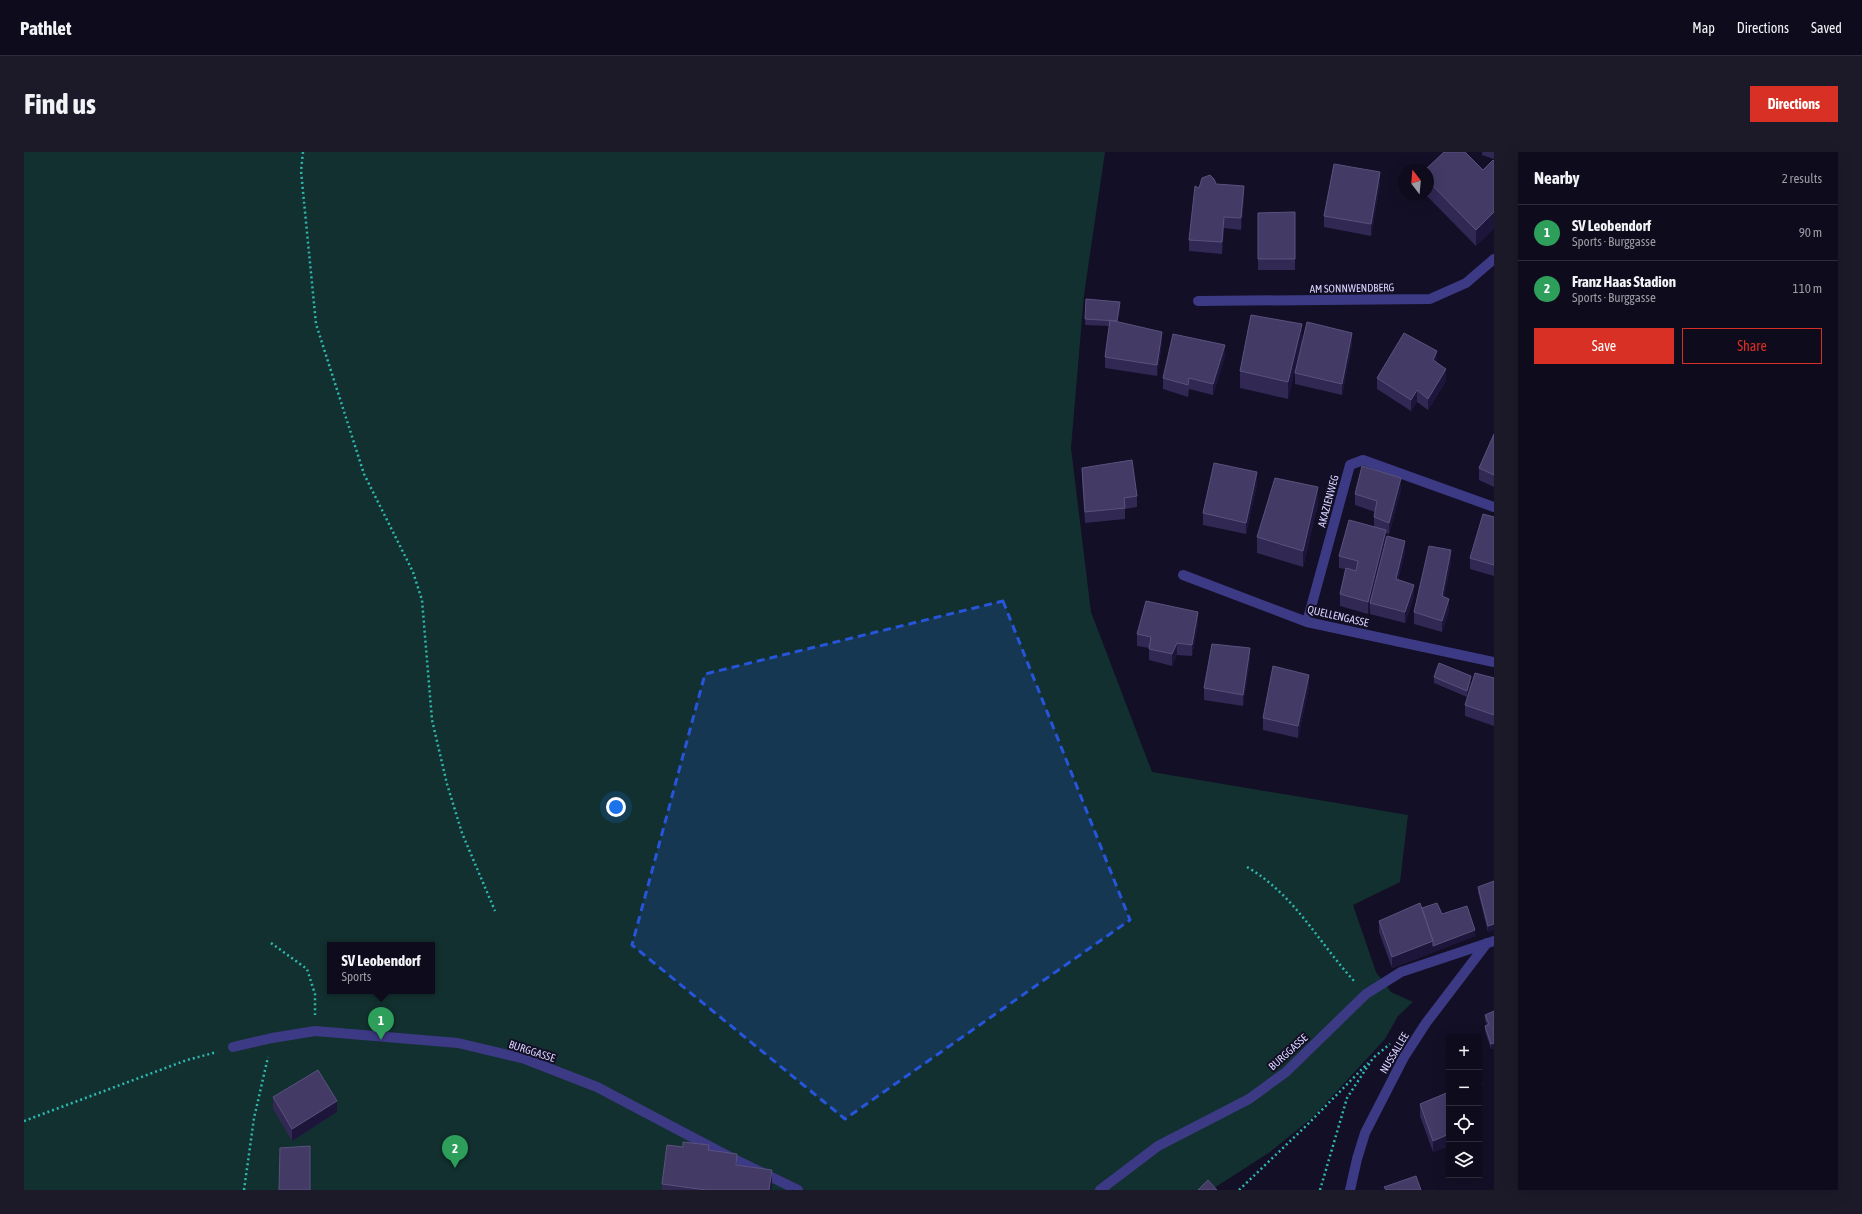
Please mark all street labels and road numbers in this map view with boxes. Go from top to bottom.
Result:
street label: AM SONNWENDBERG [1310,281,1395,295]
street label: AKAZIENWEG [1315,473,1341,528]
street label: QUELLENGASSE [1306,603,1370,629]
street label: NUSSALLEE [1377,1030,1411,1076]
street label: BURGGASSE [1266,1031,1310,1073]
street label: BURGGASSE [507,1038,557,1064]

